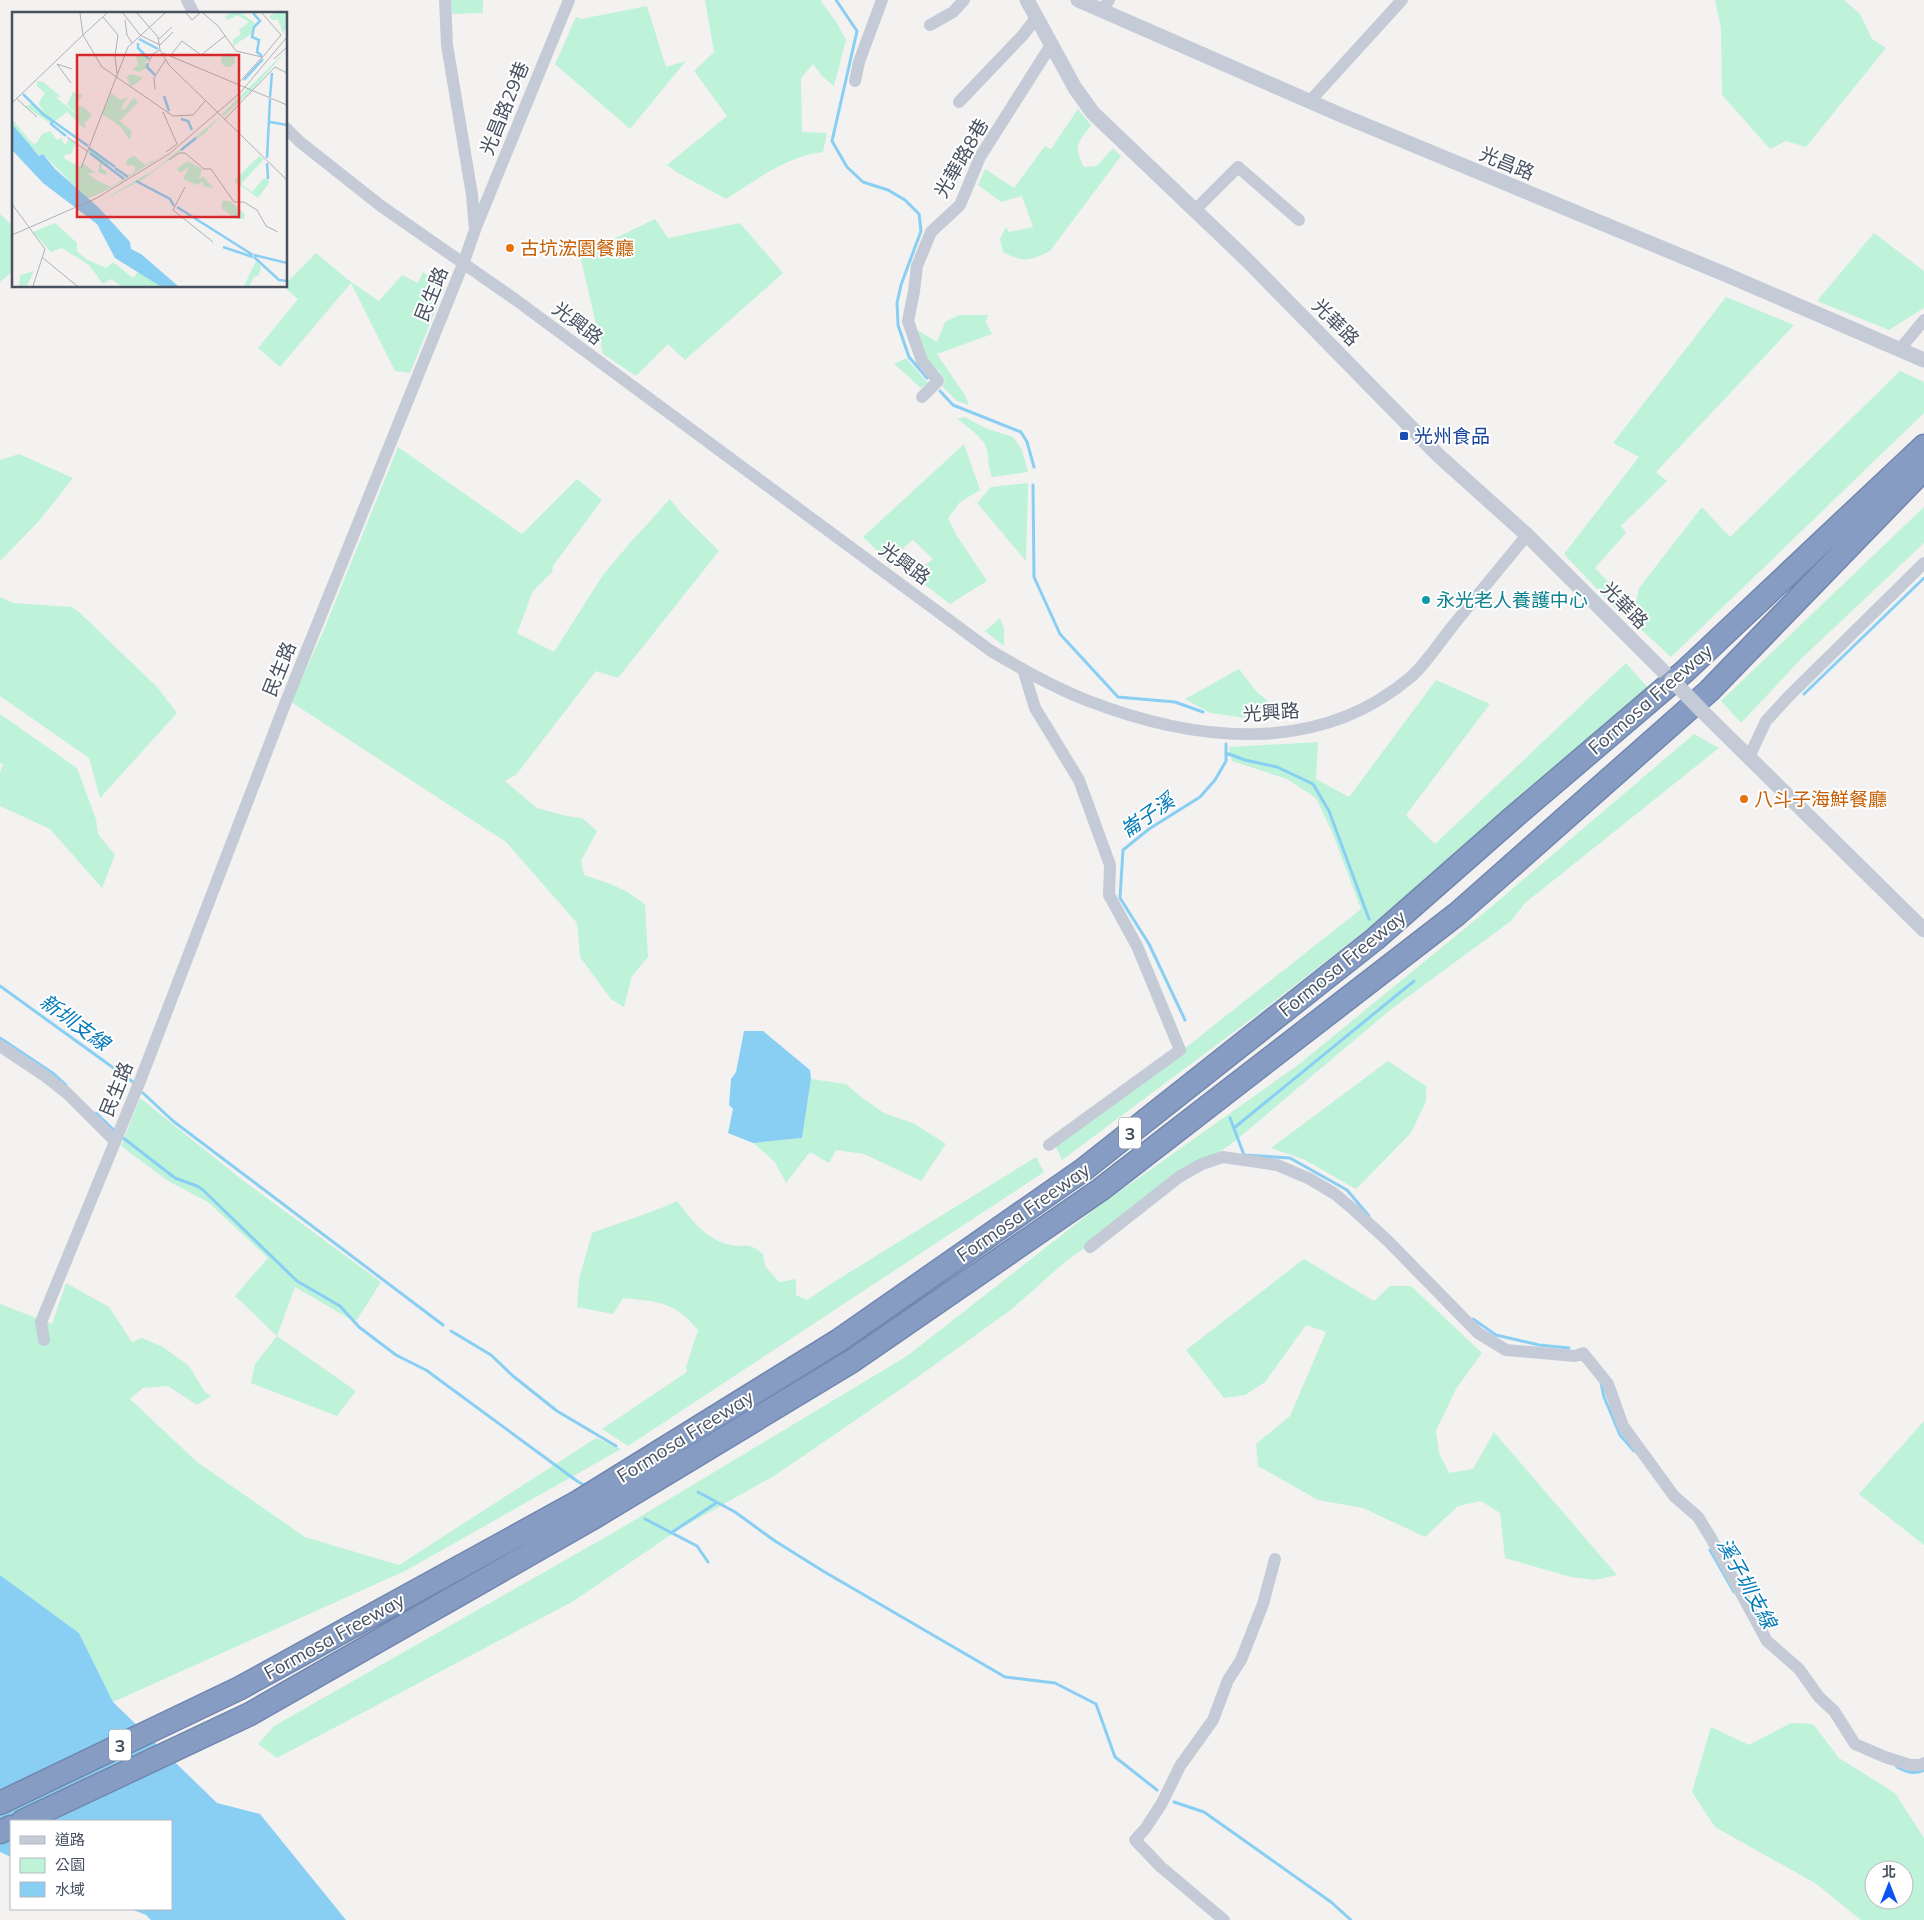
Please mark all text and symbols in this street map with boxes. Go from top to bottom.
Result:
inset map [12,12,288,288]
street label: 光昌路29巷 [474,58,534,158]
street label: 光華路8巷 [929,114,993,202]
street label: 光昌路 [1476,141,1538,185]
place label: 古坑浤園餐廳 [520,236,634,260]
marker: 古坑浤園餐廳 [504,242,516,254]
street label: 民生路 [409,263,453,325]
street label: 光華路 [1307,293,1365,351]
street label: 光興路 [548,296,608,350]
place label: 光州食品 [1414,424,1490,448]
marker: 光州食品 [1398,430,1410,442]
street label: 光興路 [875,537,935,589]
street label: 光華路 [1596,576,1654,634]
place label: 永光老人養護中心 [1436,588,1588,612]
marker: 永光老人養護中心 [1420,594,1432,606]
street label: 民生路 [257,638,301,700]
street label: Formosa Freeway [1583,638,1717,760]
street label: 光興路 [1242,698,1300,726]
water label: 崙子溪 [1115,786,1181,842]
place label: 八斗子海鮮餐廳 [1754,787,1887,811]
marker: 八斗子海鮮餐廳 [1738,793,1750,805]
street label: Formosa Freeway [1273,904,1411,1022]
water label: 新圳支線 [35,988,116,1057]
street label: 民生路 [94,1058,138,1120]
road number: 3 [1119,1118,1141,1148]
street label: Formosa Freeway [952,1157,1094,1267]
street label: Formosa Freeway [612,1384,758,1488]
water label: 溪子圳支線 [1712,1533,1783,1635]
street label: Formosa Freeway [260,1587,408,1685]
road number: 3 [109,1730,131,1760]
legend [10,1820,172,1910]
text: 道路 [55,1830,85,1849]
text: 公園 [55,1855,85,1874]
north arrow [1864,1860,1914,1910]
text: 北 [1882,1863,1896,1881]
text: 水域 [55,1880,85,1899]

